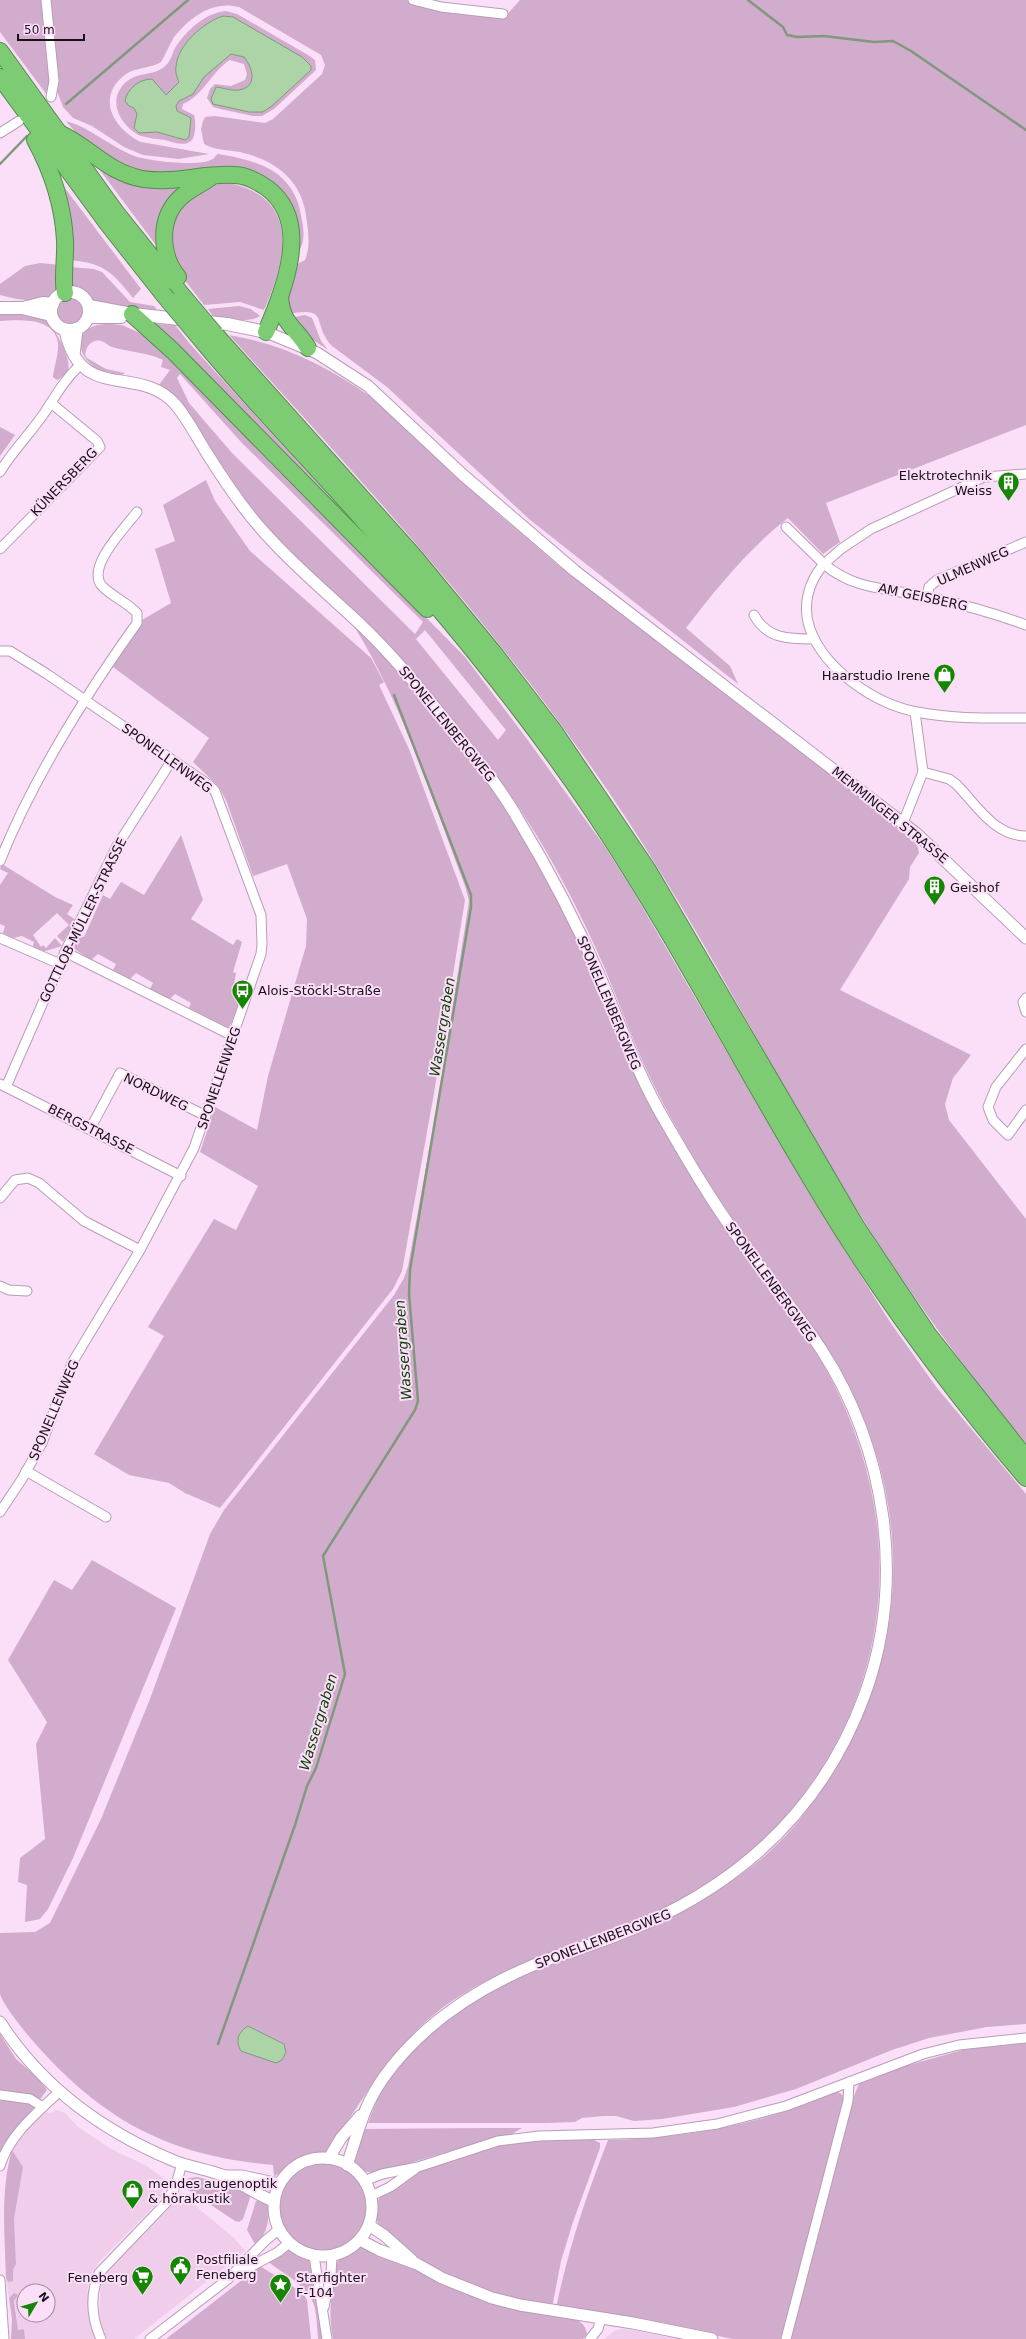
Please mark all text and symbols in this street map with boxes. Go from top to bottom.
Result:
scale bar [18,16,84,42]
text: 50 m [24,23,55,37]
street label: KÜNERSBERG [27,444,100,519]
place label: Elektrotechnik Weiss [899,468,992,498]
building icon: Elektrotechnik Weiss [995,469,1021,502]
street label: ULMENWEG [935,543,1011,589]
street label: AM GEISBERG [877,580,969,614]
shop icon: Haarstudio Irene [932,662,958,695]
street label: SPONELLENBERGWEG [396,663,498,785]
place label: Haarstudio Irene [822,668,930,683]
street label: SPONELLENWEG [119,720,215,796]
street label: MEMMINGER STRASSE [829,763,951,867]
street label: GOTTLOB-MÜLLER-STRASSE [36,835,130,1005]
building icon: Geishof [922,874,948,907]
place label: Geishof [950,880,1000,895]
street label: SPONELLENBERGWEG [574,934,644,1072]
water label: Wassergraben [426,976,458,1078]
bus stop icon: Alois-Stöckl-Straße [229,977,255,1010]
place label: Alois-Stöckl-Straße [258,983,381,998]
street label: SPONELLENWEG [194,1025,244,1131]
street label: NORDWEG [121,1070,191,1114]
street label: BERGSTRASSE [45,1101,137,1157]
street label: SPONELLENBERGWEG [723,1219,819,1345]
water label: Wassergraben [392,1299,414,1401]
street label: SPONELLENWEG [26,1357,82,1463]
water label: Wassergraben [296,1672,340,1772]
street label: SPONELLENBERGWEG [533,1906,673,1972]
place label: mendes augenoptik & hörakustik [148,2176,278,2206]
shop icon: mendes augenoptik & hörakustik [120,2177,146,2210]
place label: Postfiliale Feneberg [196,2252,258,2282]
public building icon: Postfiliale Feneberg [167,2253,193,2286]
supermarket icon: Feneberg [130,2264,156,2297]
place label: Feneberg [67,2270,128,2285]
place label: Starfighter F-104 [296,2270,366,2300]
place icon: Starfighter F-104 [268,2271,294,2304]
north arrow [16,2283,56,2323]
text: N [36,2290,51,2305]

